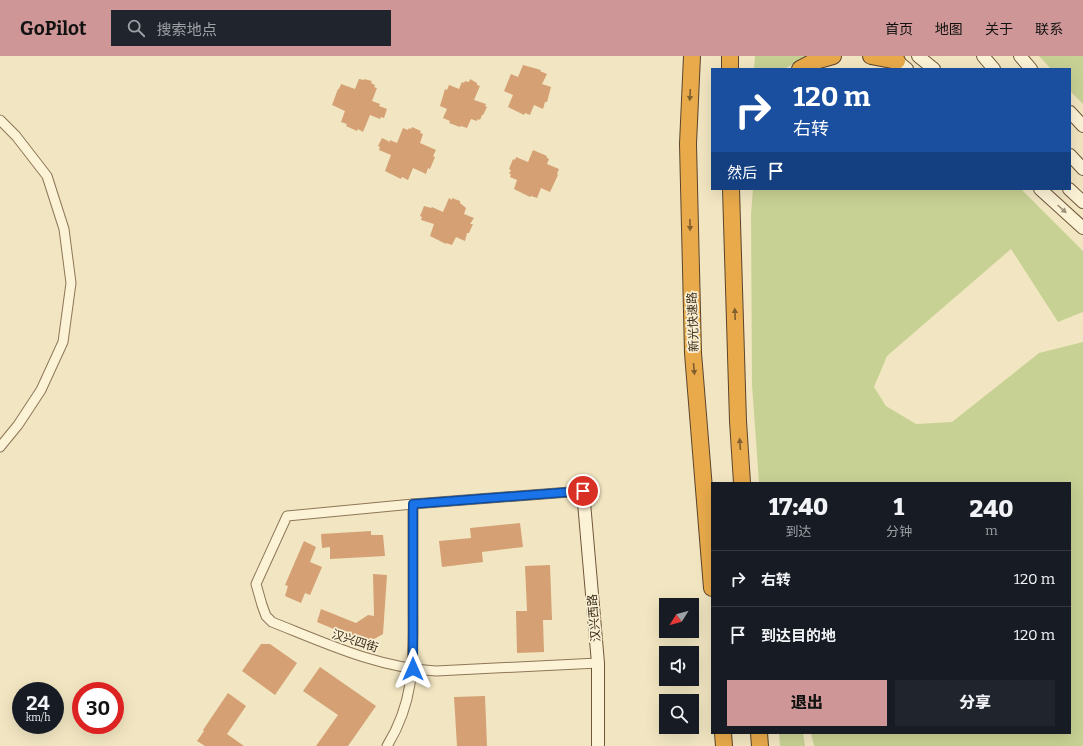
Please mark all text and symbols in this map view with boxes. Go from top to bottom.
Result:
search box [111,10,391,46]
text: GoPilot [20,17,87,40]
icon: search [125,17,147,39]
text: 搜索地点 [157,21,217,39]
text: 首页 [885,21,913,38]
text: 地图 [935,21,963,38]
text: 关于 [985,21,1013,38]
text: 联系 [1035,21,1063,38]
text: 120 m [793,80,870,113]
icon: right [727,84,779,136]
one-way arrow [687,89,694,101]
text: 右转 [793,118,829,140]
icon: arrive [765,160,787,182]
text: 然后 [727,164,757,182]
one-way arrow [1056,204,1067,213]
one-way arrow [687,219,693,232]
street label: 新光快速路 [685,292,701,352]
one-way arrow [732,307,738,320]
one-way arrow [691,363,698,375]
one-way arrow [736,438,743,450]
pin [566,474,600,508]
icon: arrive [572,480,594,502]
text: 17:40 [769,493,828,521]
text: 1 [894,493,904,521]
text: 240 [970,495,1013,523]
text: m [985,523,998,538]
text: 到达 [785,524,811,539]
text: 分钟 [886,524,912,539]
icon: right [727,568,749,590]
text: 120 m [1014,570,1055,588]
text: 右转 [761,571,791,589]
street label: 汉兴西路 [585,593,603,643]
north arrow [659,598,699,638]
map controls [659,598,699,734]
icon: arrive [727,624,749,646]
text: 120 m [1014,626,1055,644]
street label: 汉兴四街 [330,627,380,655]
text: 到达目的地 [761,627,836,645]
button: sound [659,646,699,686]
position arrow [392,648,434,690]
button: 退出 [727,680,887,726]
button: 分享 [895,680,1055,726]
speed limit sign: 30 [72,682,124,734]
text: 24 [26,691,50,715]
button: search [659,694,699,734]
text: km/h [26,712,50,724]

